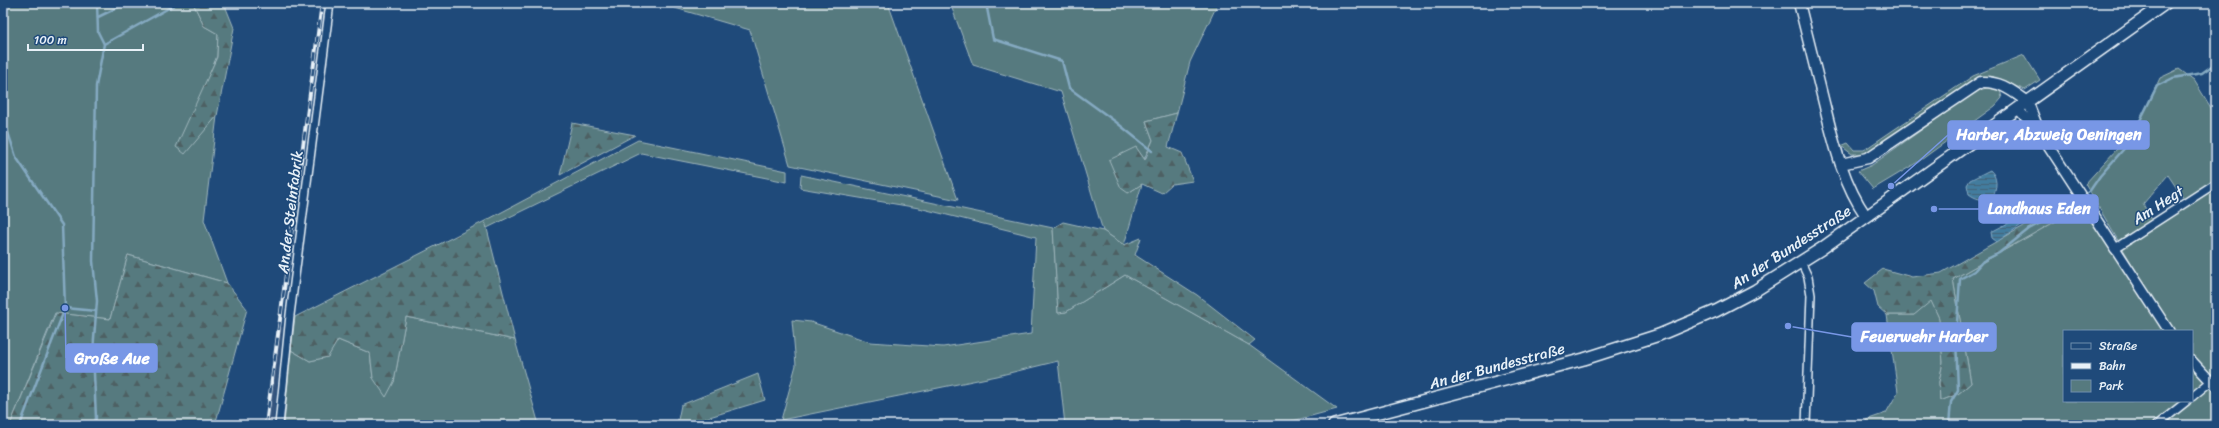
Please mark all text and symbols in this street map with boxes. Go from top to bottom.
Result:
scale bar [28,26,143,52]
text: 100 m [34,29,67,51]
text: Harber, Abzweig Oeningen [1955,120,2142,149]
callout: Harber, Abzweig Oeningen [1948,121,2149,149]
street label: An der Steinfabrik [269,149,310,276]
street label: Am Hegt [2126,178,2190,232]
text: Landhaus Eden [1987,194,2091,223]
callout: Landhaus Eden [1979,195,2098,223]
street label: An der Bundesstraße [1725,198,1857,296]
text: Feuerwehr Harber [1860,322,1989,351]
callout: Feuerwehr Harber [1852,323,1996,351]
legend [2063,330,2193,402]
street label: An der Bundesstraße [1425,335,1568,397]
text: Straße [2099,335,2137,357]
callout: Große Aue [66,344,157,372]
text: Große Aue [73,344,150,373]
text: Bahn [2099,355,2126,377]
text: Park [2099,375,2124,397]

